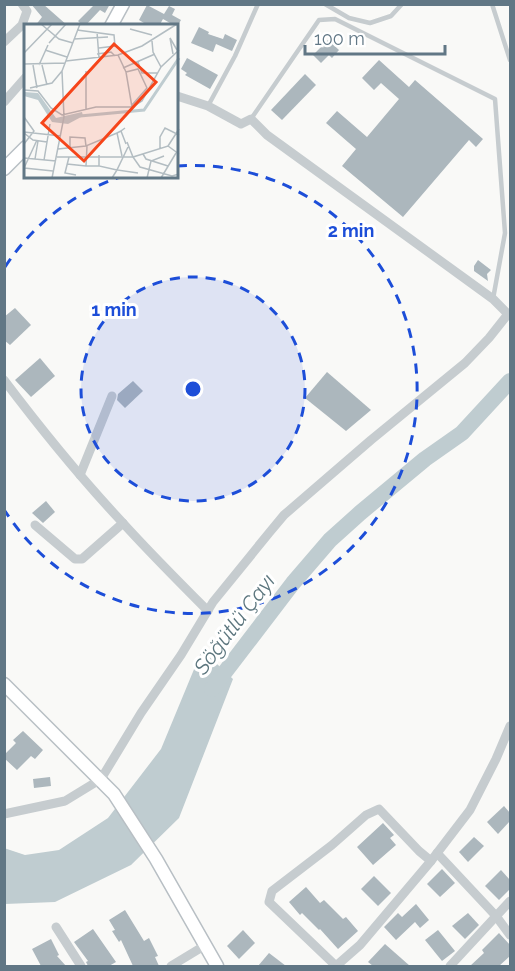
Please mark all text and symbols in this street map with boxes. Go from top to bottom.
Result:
scale bar [305,18,444,56]
inset map [24,24,178,178]
text: 100 m [314,28,365,49]
text: 2 min [328,220,374,241]
text: 1 min [91,299,137,320]
centre of rings [183,379,203,399]
water label: Söğütlü Çayı [188,569,280,680]

